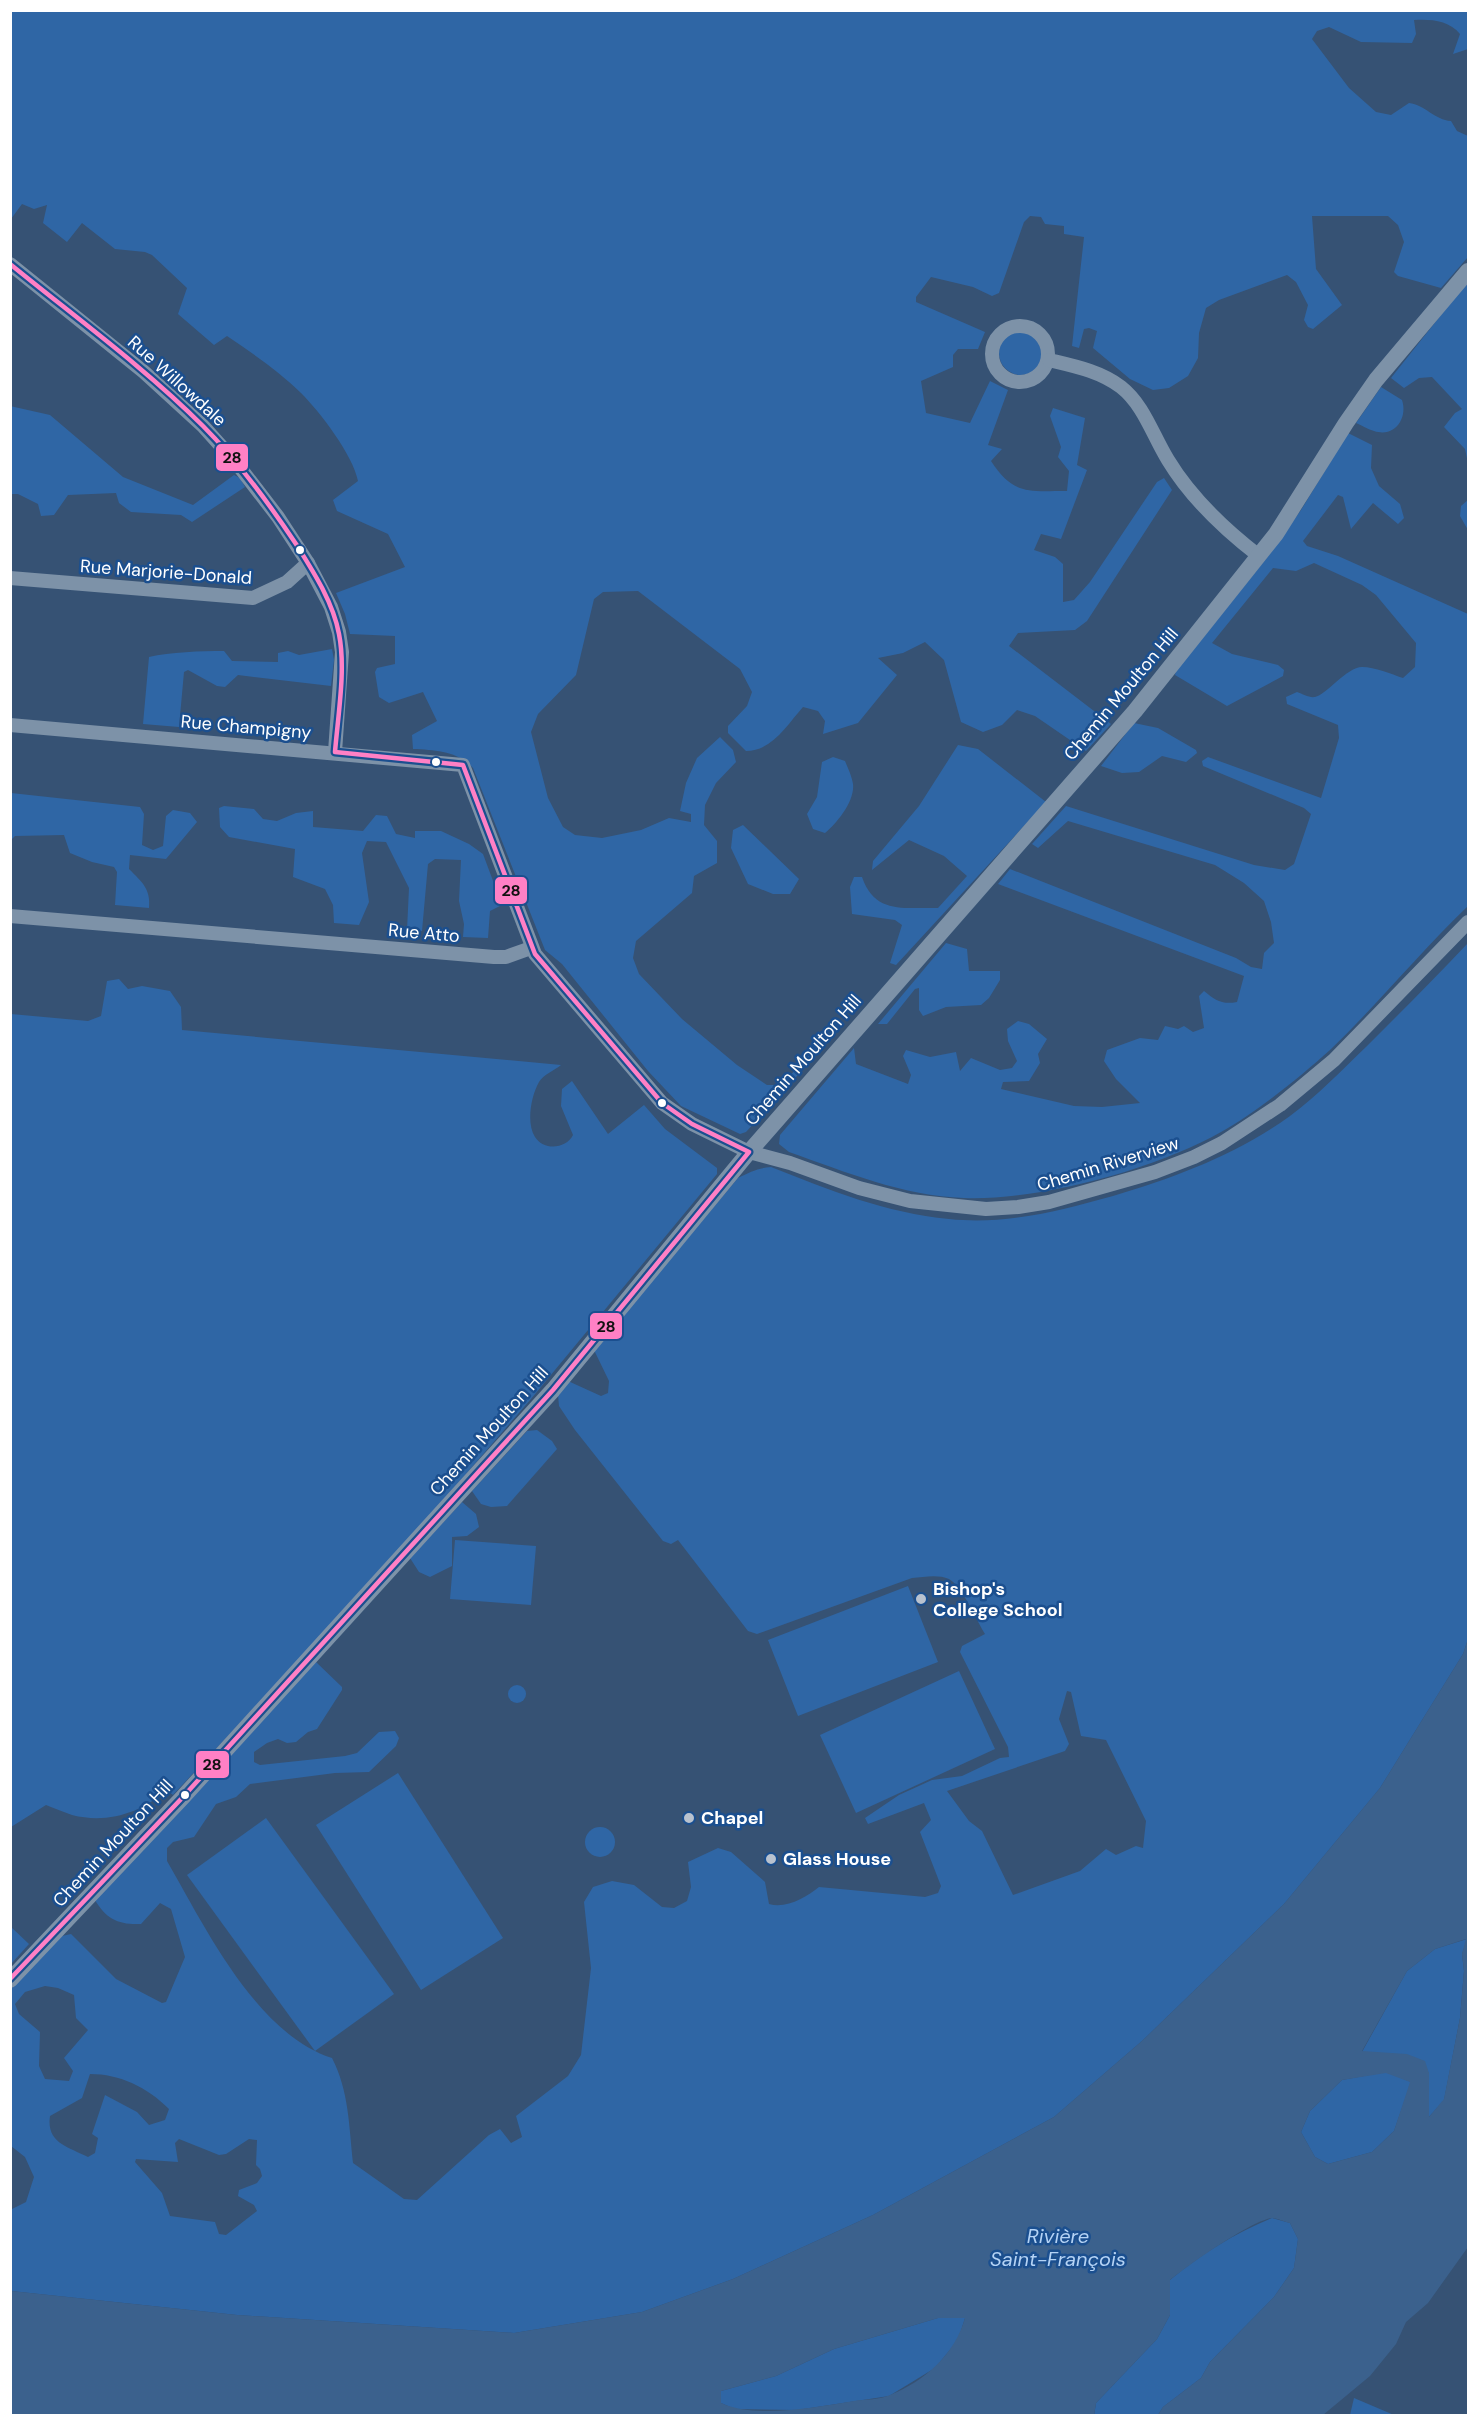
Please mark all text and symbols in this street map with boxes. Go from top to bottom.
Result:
street label: Rue Willowdale [123,330,231,432]
line badge: 28 [215,443,249,472]
text: 28 [222,447,242,468]
unlabelled marker [294,544,306,556]
street label: Rue Marjorie-Donald [79,554,253,590]
street label: Chemin Moulton Hill [1058,623,1184,765]
street label: Rue Champigny [180,709,312,745]
unlabelled marker [430,756,442,768]
line badge: 28 [494,876,528,905]
text: 28 [501,880,521,901]
street label: Rue Atto [387,918,461,948]
street label: Chemin Moulton Hill [739,989,867,1131]
unlabelled marker [656,1097,668,1109]
street label: Chemin Riverview [1034,1131,1182,1197]
line badge: 28 [589,1312,623,1340]
text: 28 [596,1316,616,1337]
street label: Chemin Moulton Hill [424,1361,554,1501]
place label: Bishop's College School [933,1577,1063,1622]
marker: Bishop's College School [914,1592,928,1606]
line badge: 28 [195,1750,230,1779]
text: 28 [202,1754,222,1775]
street label: Chemin Moulton Hill [48,1774,178,1912]
unlabelled marker [179,1789,191,1801]
place label: Chapel [701,1806,763,1830]
marker: Chapel [682,1811,696,1825]
place label: Glass House [783,1847,891,1871]
marker: Glass House [764,1852,778,1866]
water label: Rivière Saint-François [990,2223,1126,2272]

